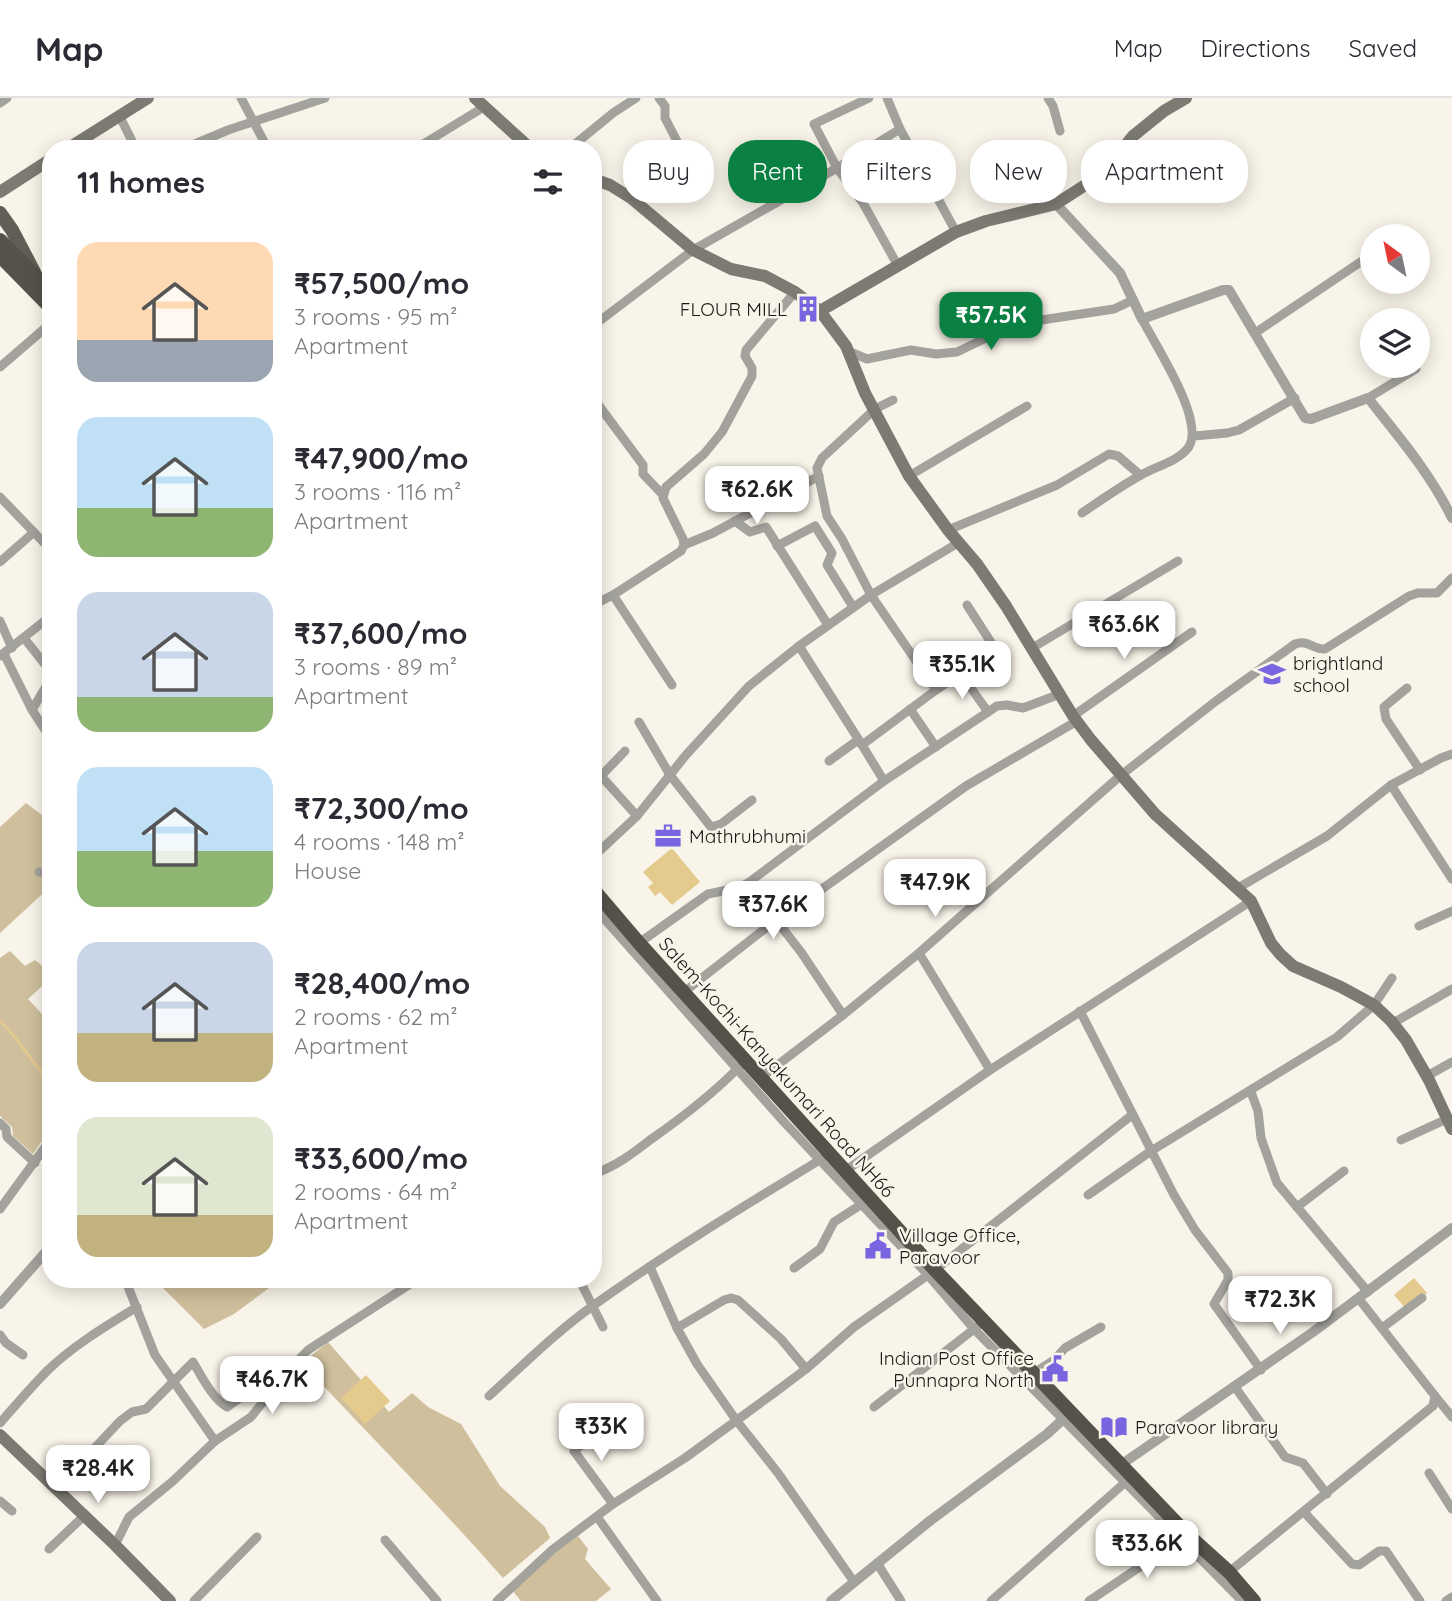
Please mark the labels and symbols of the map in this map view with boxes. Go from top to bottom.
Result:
north arrow [1360,224,1430,294]
pin: ₹57.5K [934,292,1048,352]
building icon: FLOUR MILL [793,294,823,324]
place label: FLOUR MILL [680,297,787,321]
pin: ₹62.6K [700,466,814,526]
pin: ₹63.6K [1067,602,1181,661]
pin: ₹35.1K [905,642,1019,701]
place label: brightland school [1293,651,1383,697]
school or university icon: brightland school [1257,659,1287,689]
office icon: Mathrubhumi [653,821,683,851]
place label: Mathrubhumi [689,824,806,848]
pin: ₹47.9K [878,860,992,919]
pin: ₹37.6K [716,882,830,941]
street label: Salem-Kochi-Kanyakumari Road NH66 [654,932,900,1202]
place label: Village Office, Paravoor [899,1223,1020,1269]
public building icon: Village Office, Paravoor [863,1231,893,1261]
pin: ₹72.3K [1223,1276,1337,1336]
place label: Indian Post Office Punnapra North [879,1346,1034,1392]
public building icon: Indian Post Office Punnapra North [1040,1354,1070,1384]
pin: ₹46.7K [215,1356,329,1416]
pin: ₹33K [560,1404,642,1463]
library icon: Paravoor library [1099,1412,1129,1442]
place label: Paravoor library [1135,1415,1278,1439]
pin: ₹28.4K [41,1446,155,1505]
pin: ₹33.6K [1090,1520,1204,1580]

